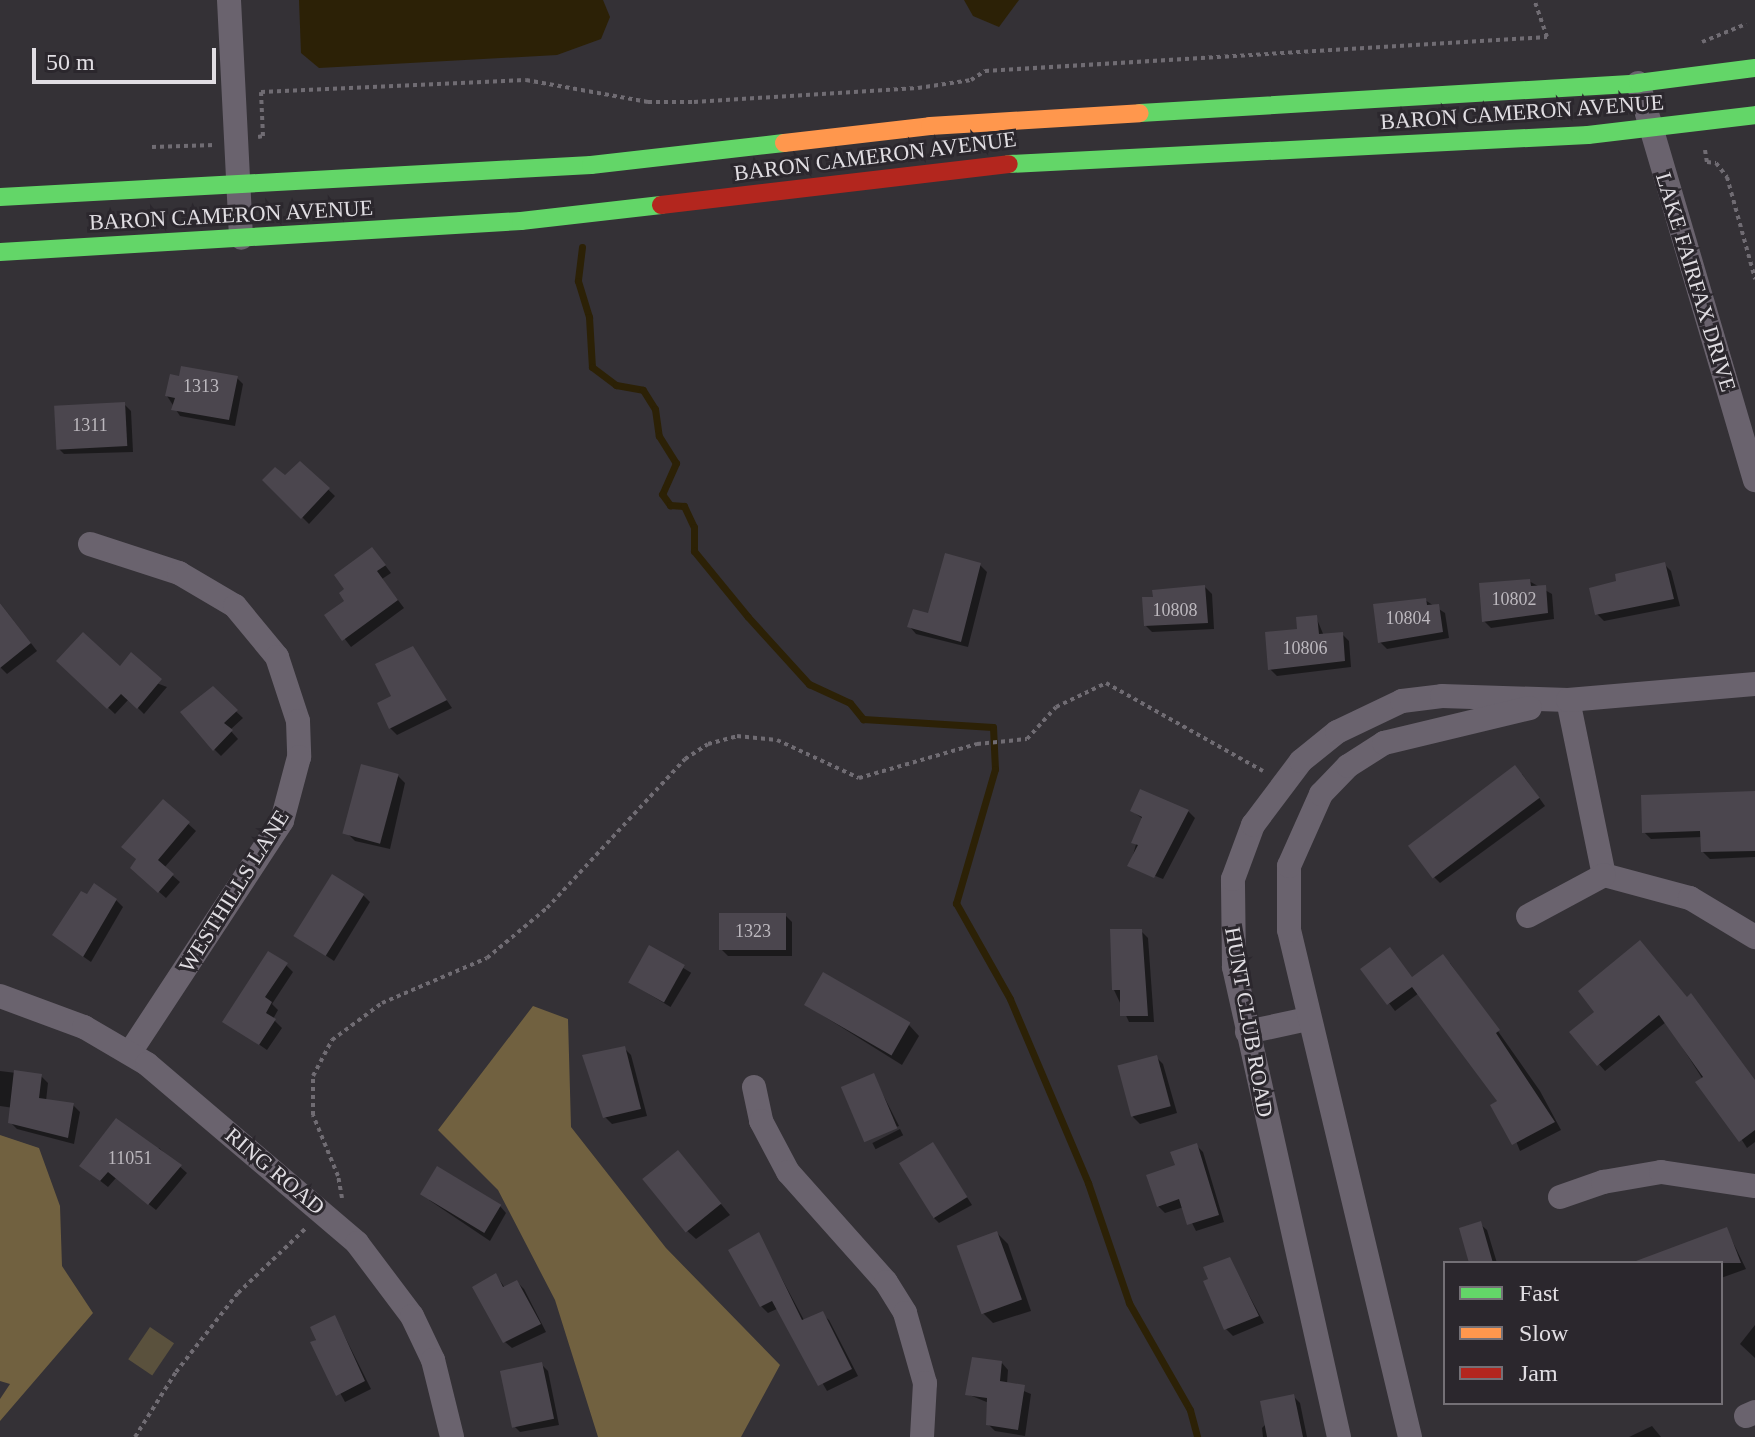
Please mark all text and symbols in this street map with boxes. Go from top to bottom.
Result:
scale bar [36,32,220,82]
text: 50 m [46,49,95,75]
street label: BARON CAMERON AVENUE [1379,89,1665,135]
street label: BARON CAMERON AVENUE [732,125,1018,187]
street label: LAKE FAIRFAX DRIVE [1650,169,1742,395]
street label: BARON CAMERON AVENUE [88,194,374,236]
house number: 1313 [183,375,219,397]
house number: 1311 [72,414,108,436]
house number: 10802 [1492,588,1536,610]
house number: 10808 [1152,599,1198,621]
house number: 10804 [1386,607,1430,629]
house number: 10806 [1282,637,1328,659]
street label: WESTHILLS LANE [173,805,295,977]
house number: 1323 [735,920,771,942]
street label: HUNT CLUB ROAD [1219,925,1279,1119]
street label: RING ROAD [220,1122,330,1220]
house number: 11051 [108,1147,152,1169]
legend [1443,1261,1723,1405]
text: Fast [1519,1280,1559,1306]
text: Slow [1519,1320,1568,1346]
text: Jam [1519,1360,1558,1386]

